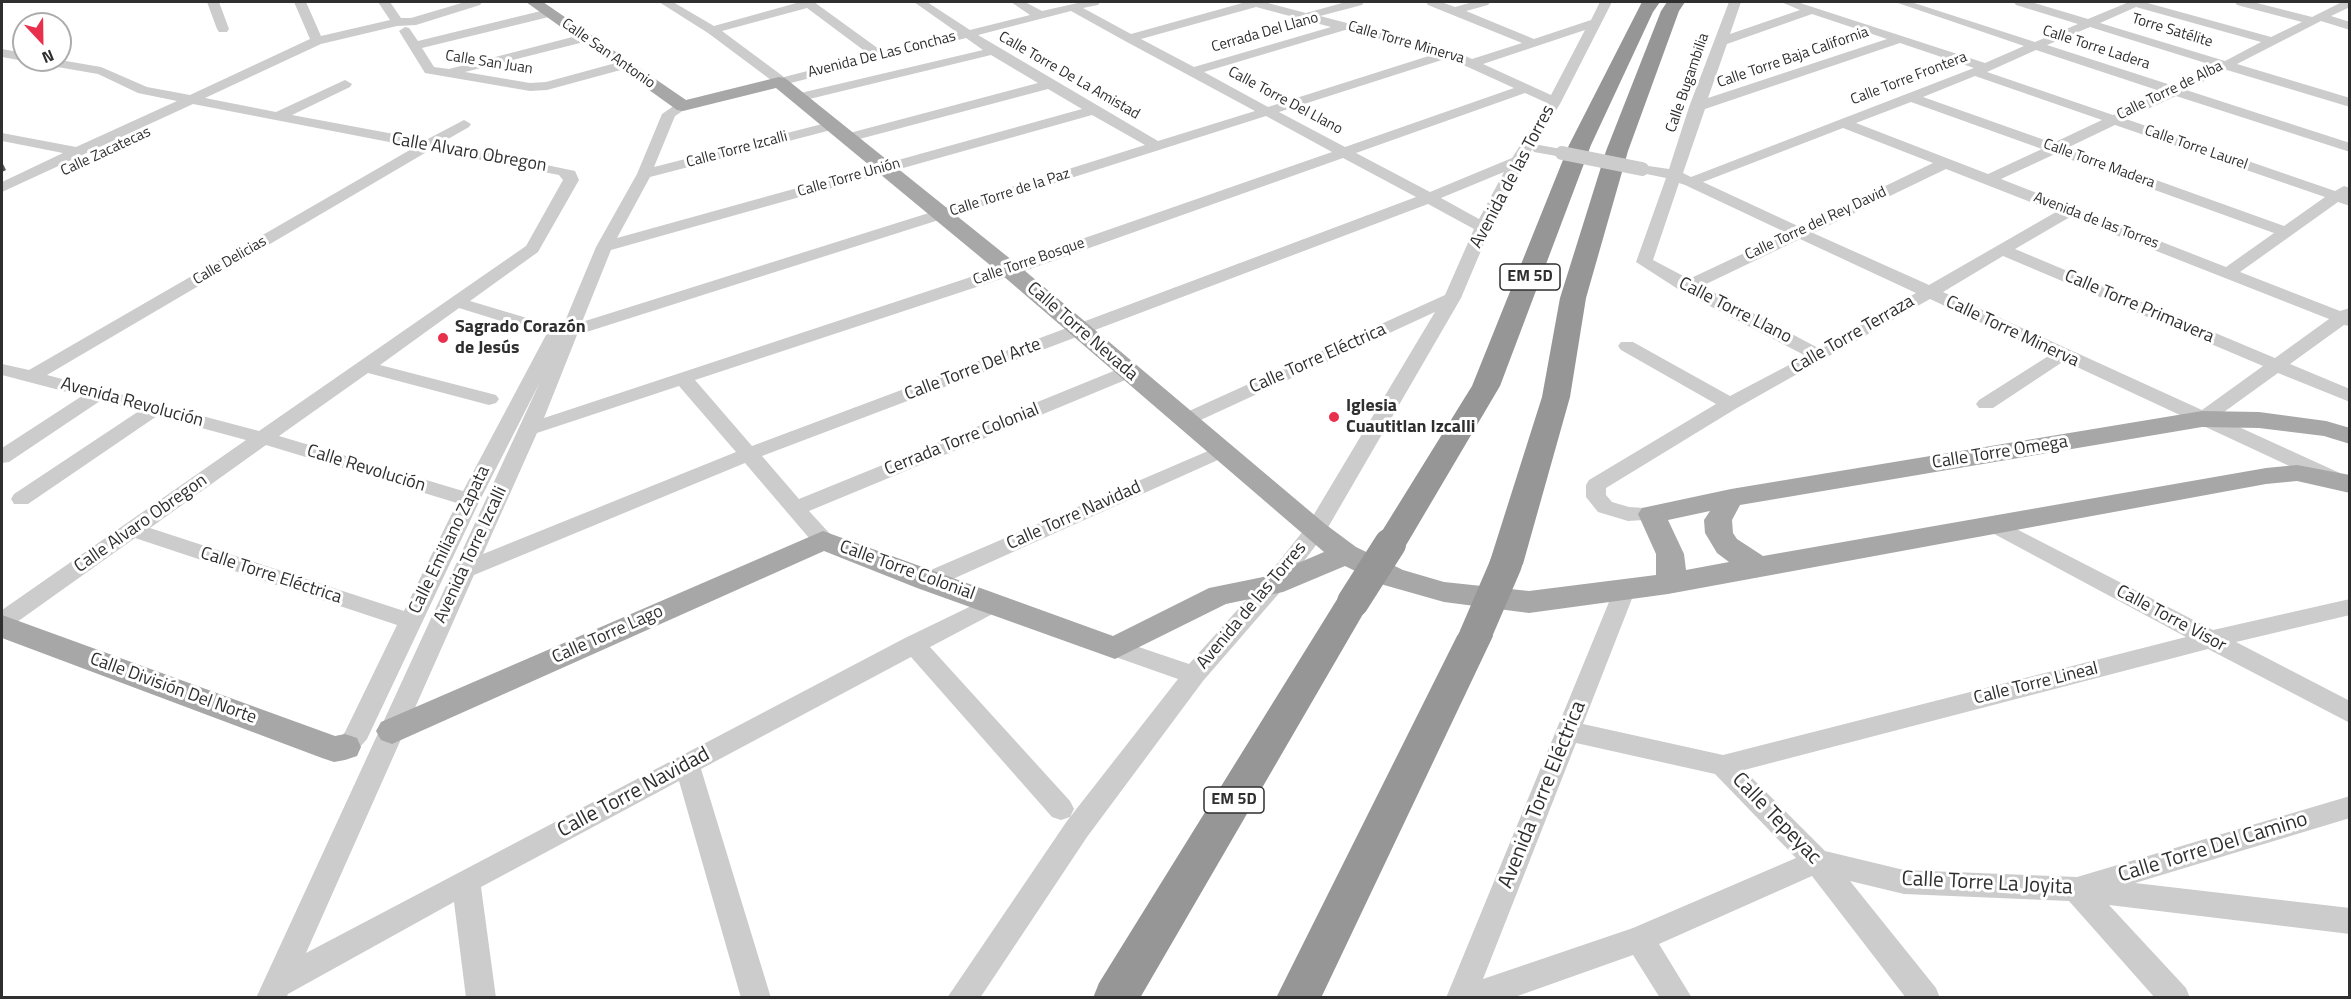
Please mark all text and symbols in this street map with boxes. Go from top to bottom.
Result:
street label: Cerrada Del Llano [1209,9,1321,57]
street label: Torre Satélite [2129,10,2215,52]
north arrow [12,12,72,72]
street label: Calle San Antonio [558,15,658,93]
street label: Calle Torre Minerva [1346,18,1466,68]
street label: Calle Torre Ladera [2040,22,2152,74]
street label: Calle Torre Baja California [1715,24,1871,92]
street label: Avenida De Las Conchas [806,28,958,82]
street label: Calle Torre De La Amistad [995,28,1143,124]
street label: Calle Bugambilia [1663,31,1713,135]
text: N [38,44,58,70]
street label: Calle San Juan [444,47,534,79]
street label: Calle Torre Frontera [1848,49,1970,109]
street label: Calle Torre de Alba [2114,58,2226,124]
street label: Calle Torre Del Llano [1225,63,1345,139]
street label: Avenida de las Torres [1466,102,1560,252]
street label: Calle Torre Laurel [2142,122,2250,174]
street label: Calle Zacatecas [58,123,154,181]
street label: Calle Torre Izcalli [685,128,789,172]
street label: Calle Alvaro Obregon [390,129,548,177]
street label: Calle Torre Madera [2041,135,2157,193]
street label: Calle Torre Unión [796,155,902,201]
street label: Calle Torre de la Paz [948,165,1072,221]
street label: Calle Torre del Rey David [1742,183,1890,265]
street label: Avenida de las Torres [2031,189,2161,253]
street label: Calle Delicias [190,233,270,289]
street label: Calle Torre Bosque [971,235,1087,289]
road number: EM 5D [1500,264,1560,290]
street label: Calle Torre Primavera [2061,266,2217,348]
street label: Calle Torre Llano [1675,273,1795,349]
street label: Calle Torre Nevada [1022,278,1142,386]
street label: Calle Torre Terraza [1788,291,1918,379]
street label: Calle Torre Minerva [1942,292,2082,372]
place label: Sagrado Corazón de Jesús [455,317,586,360]
street label: Calle Torre Eléctrica [1246,319,1390,399]
marker: Sagrado Corazón de Jesús [436,331,450,345]
street label: Calle Torre Del Arte [902,334,1044,406]
street label: Avenida Revolución [58,374,206,432]
place label: Iglesia Cuautitlan Izcalli [1346,396,1475,438]
street label: Cerrada Torre Colonial [882,399,1042,481]
marker: Iglesia Cuautitlan Izcalli [1327,410,1341,424]
street label: Calle Torre Omega [1931,432,2069,474]
street label: Calle Revolución [304,441,428,497]
street label: Calle Emiliano Zapata [405,463,495,617]
street label: Calle Alvaro Obregon [70,470,212,578]
street label: Calle Torre Navidad [1004,477,1144,555]
street label: Avenida Torre Izcalli [430,483,512,627]
street label: Calle Torre Colonial [836,536,978,606]
street label: Avenida de las Torres [1193,538,1311,674]
street label: Calle Torre Eléctrica [198,543,344,609]
street label: Calle Torre Visor [2112,581,2230,657]
street label: Calle Torre Lago [549,601,667,669]
street label: Calle División Del Norte [87,649,259,729]
street label: Calle Torre Lineal [1972,658,2100,710]
street label: Avenida Torre Eléctrica [1494,698,1592,892]
street label: Calle Torre Navidad [554,742,714,844]
street label: Calle Tepeyac [1726,768,1826,870]
road number: EM 5D [1204,787,1264,813]
street label: Calle Torre Del Camino [2115,807,2311,889]
street label: Calle Torre La Joyita [1901,867,2073,901]

